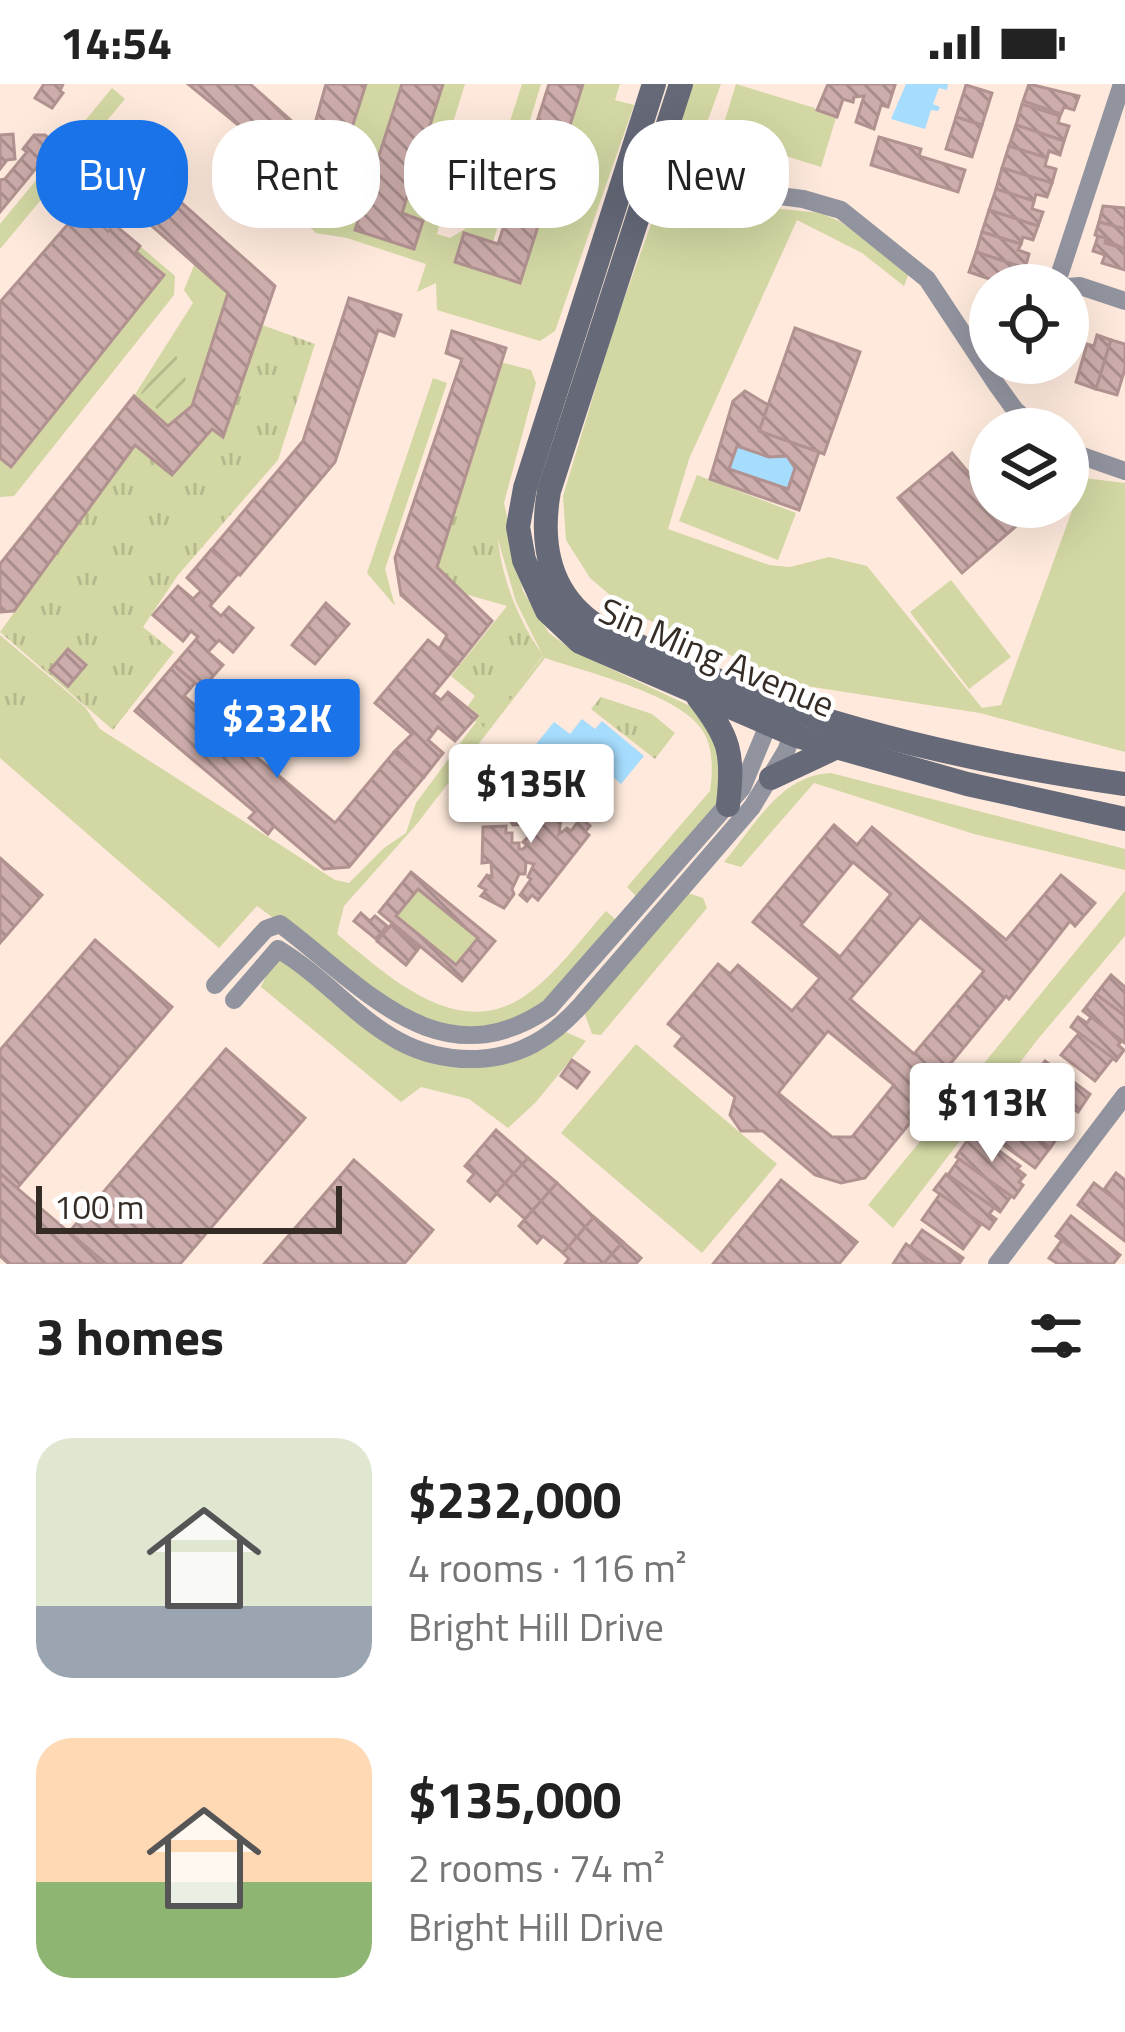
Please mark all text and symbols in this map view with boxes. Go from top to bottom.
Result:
text: 14:54 [60,8,172,76]
chip: Buy [36,120,188,228]
chip: Rent [212,120,380,228]
chip: Filters [404,120,599,228]
chip: New [623,120,789,228]
map controls [969,264,1089,528]
button: locate [969,264,1089,384]
button: layers [969,408,1089,528]
street label: Sin Ming Avenue [591,582,844,731]
pin: $232K [193,679,361,781]
text: $232K [222,688,332,747]
pin: $135K [447,744,615,846]
text: $135K [476,753,586,812]
pin: $113K [908,1063,1076,1165]
text: $113K [937,1072,1047,1131]
scale bar [36,1180,342,1233]
text: 100 m [54,1182,144,1232]
text: 3 homes [36,1297,224,1375]
icon: filters [1023,1303,1089,1369]
text: $232,000 [408,1460,621,1538]
icon: home [132,1486,276,1630]
text: 4 rooms · 116 m² [408,1538,687,1597]
text: Bright Hill Drive [408,1597,664,1656]
text: $135,000 [408,1760,621,1838]
icon: home [132,1786,276,1930]
text: 2 rooms · 74 m² [408,1838,665,1897]
text: Bright Hill Drive [408,1897,664,1956]

